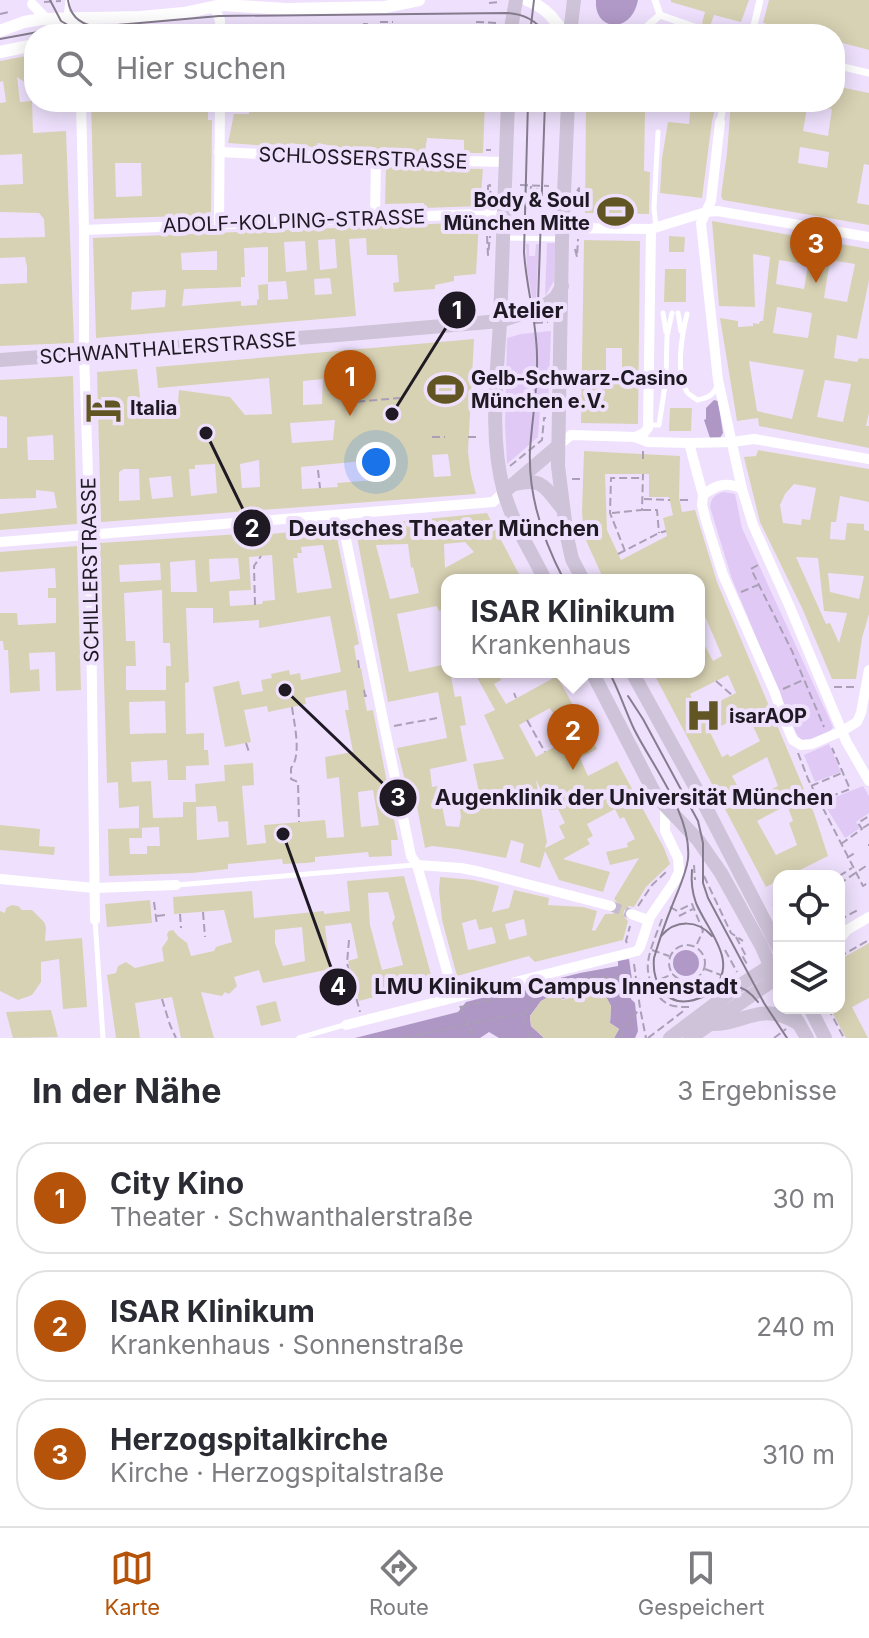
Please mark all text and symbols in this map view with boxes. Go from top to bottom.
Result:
search box [24,24,845,112]
icon: search [52,46,96,90]
text: Hier suchen [116,50,286,86]
street label: SCHLOSSERSTRASSE [258,142,468,174]
place label: Body & Soul München Mitte [443,188,590,235]
sports icon: Body & Soul München Mitte [597,192,635,230]
street label: ADOLF-KOLPING-STRASSE [162,204,426,238]
pin: 3 [790,217,842,283]
callout: Atelier [437,287,580,333]
text: 1 [452,296,462,325]
text: Atelier [493,297,563,323]
street label: SCHWANTHALERSTRASSE [39,327,297,369]
pin: 1 [324,350,376,416]
place label: Gelb-Schwarz-Casino München e.V. [471,366,688,413]
sports icon: Gelb-Schwarz-Casino München e.V. [426,370,464,408]
hotel icon: Italia [85,389,123,427]
place label: Italia [130,396,177,420]
your location [356,442,396,482]
street label: SCHILLERSTRASSE [76,477,104,663]
callout: Deutsches Theater München [232,505,615,551]
text: 2 [244,514,260,543]
text: Deutsches Theater München [288,515,600,541]
popup [441,574,705,678]
text: ISAR Klinikum [471,593,675,629]
text: Krankenhaus [471,629,631,660]
hospital icon: isarAOP [684,697,722,735]
pin: 2 [547,704,599,770]
place label: isarAOP [729,704,807,728]
callout: Augenklinik der Universität München [378,775,849,821]
text: 3 [390,783,406,812]
text: Augenklinik der Universität München [435,784,833,810]
map controls [773,870,845,1014]
button: locate [773,870,845,942]
button: layers [773,942,845,1014]
callout: LMU Klinikum Campus Innenstadt [318,964,754,1010]
text: 4 [330,972,346,1001]
text: LMU Klinikum Campus Innenstadt [374,973,738,999]
text: In der Nähe [32,1070,221,1111]
text: 3 Ergebnisse [677,1075,837,1106]
text: City Kino [110,1165,244,1201]
text: 1 [54,1183,66,1214]
text: 30 m [772,1183,835,1214]
text: Theater · Schwanthalerstraße [110,1201,473,1232]
text: ISAR Klinikum [110,1293,315,1329]
text: 2 [52,1311,68,1342]
text: 240 m [756,1311,835,1342]
text: Krankenhaus · Sonnenstraße [110,1329,464,1360]
text: Herzogspitalkirche [110,1421,388,1457]
text: 3 [52,1439,68,1470]
text: 310 m [762,1439,835,1470]
text: Kirche · Herzogspitalstraße [110,1457,444,1488]
tab: Karte [104,1546,160,1620]
tab: Route [369,1546,429,1620]
tab: Gespeichert [638,1546,765,1620]

